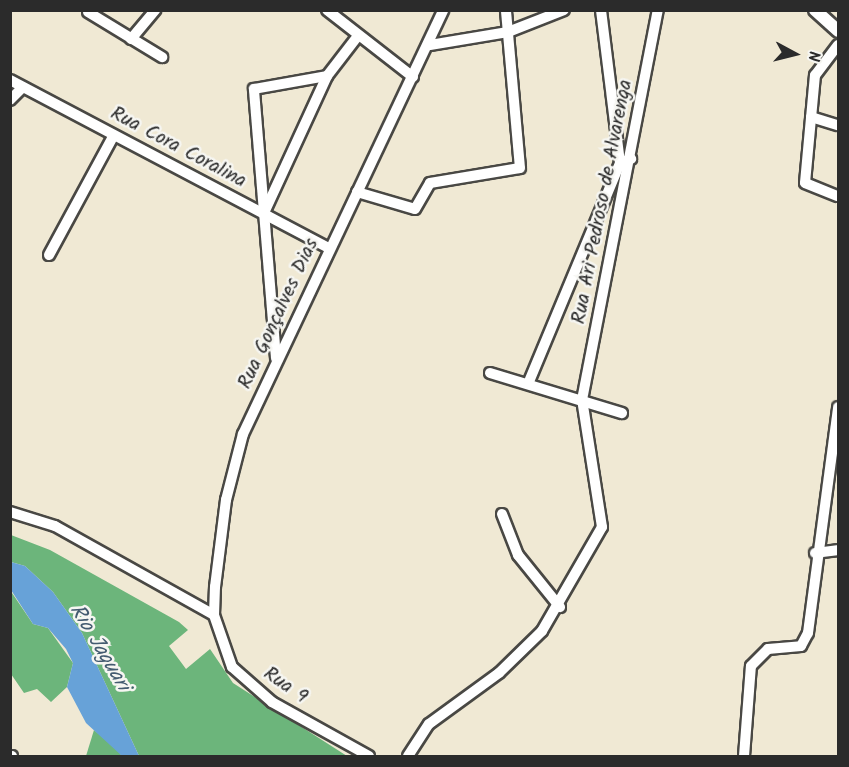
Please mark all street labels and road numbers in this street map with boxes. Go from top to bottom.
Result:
street label: Rua Ari Pedroso de Alvarenga [568,78,638,326]
street label: Rua Cora Coralina [106,102,250,194]
street label: Rua Gonçalves Dias [234,235,324,393]
street label: Rua 9 [258,662,312,710]

